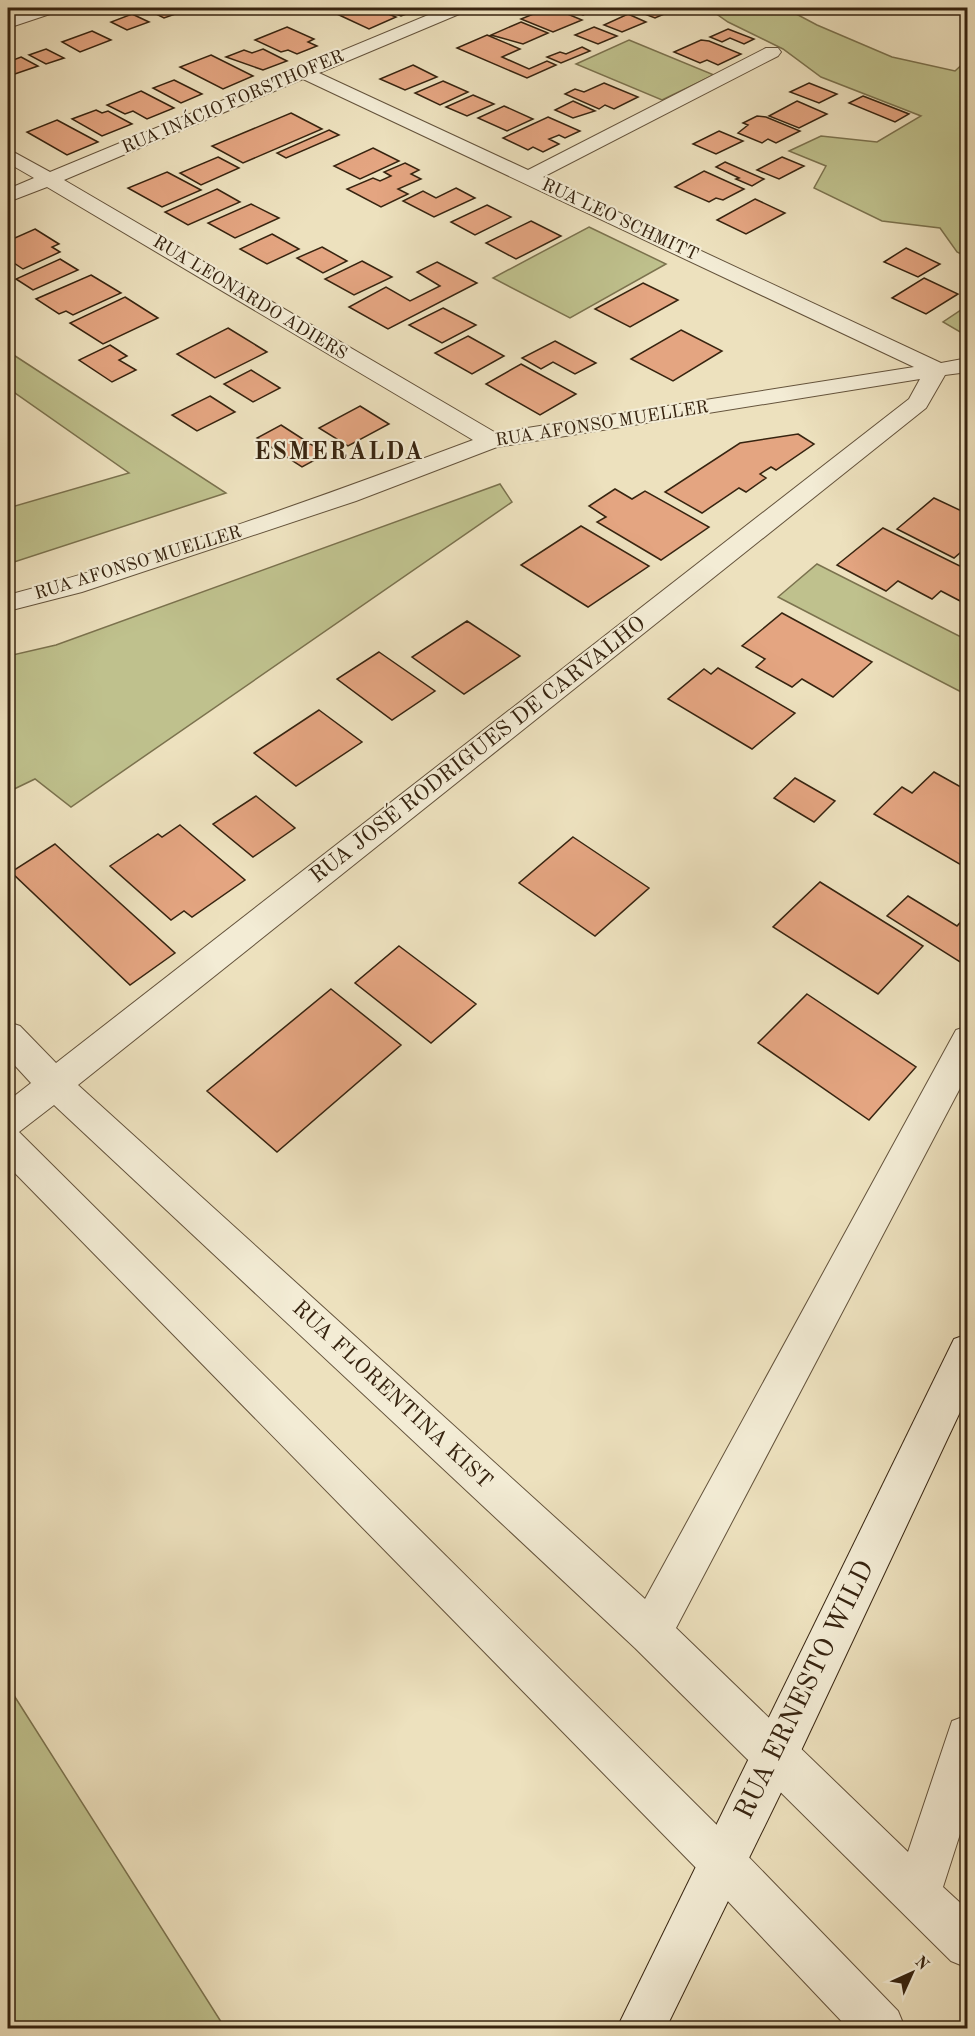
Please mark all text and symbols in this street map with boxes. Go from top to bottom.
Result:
street label: RUA INÁCIO FORSTHOFER [118,43,347,157]
street label: RUA LEO SCHMITT [539,176,701,264]
street label: RUA LEONARDO ADIERS [150,233,350,363]
street label: RUA AFONSO MUELLER [494,398,710,450]
district label: ESMERALDA [254,441,424,465]
street label: RUA AFONSO MUELLER [32,523,244,603]
street label: RUA JOSÉ RODRIGUES DE CARVALHO [304,610,650,888]
street label: RUA FLORENTINA KIST [288,1297,496,1493]
street label: RUA ERNESTO WILD [731,1557,879,1823]
north arrow [882,1943,942,2003]
text: N [911,1954,932,1974]

